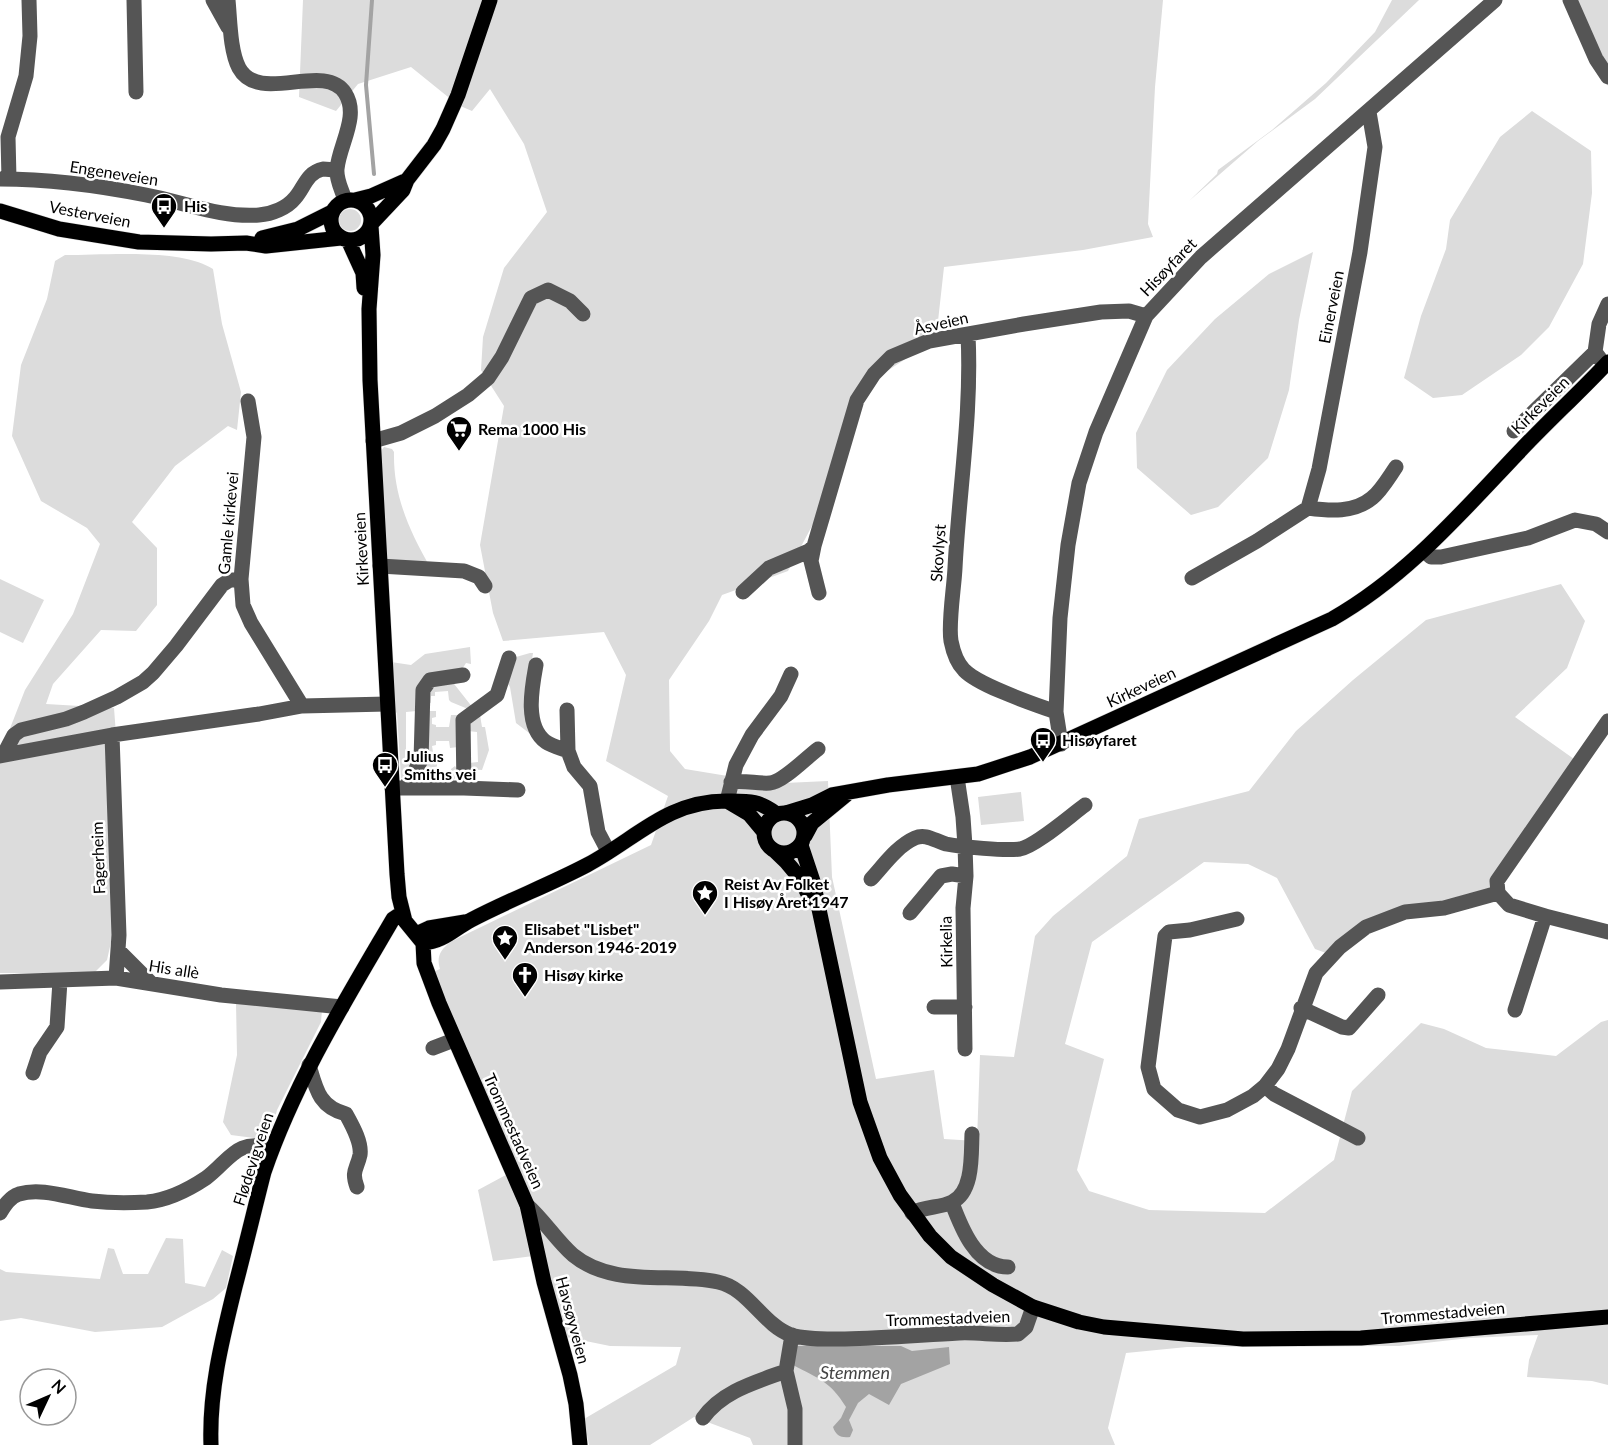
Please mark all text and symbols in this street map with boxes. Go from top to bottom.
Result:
street label: Engeneveien [68,156,160,189]
bus stop icon: His [149,191,179,229]
street label: Vesterveien [48,196,132,231]
place label: His [184,196,207,215]
street label: Hisøyfaret [1135,234,1200,300]
street label: Einerveien [1314,269,1347,345]
street label: Åsveien [912,307,970,338]
street label: Kirkeveien [1507,372,1572,437]
supermarket icon: Rema 1000 His [444,414,474,452]
place label: Rema 1000 His [478,419,586,438]
street label: Gamle kirkevei [214,471,241,575]
street label: Kirkeveien [349,512,372,586]
street label: Skovlyst [926,523,949,582]
street label: Kirkeveien [1103,662,1178,711]
bus stop icon: Hisøyfaret [1028,725,1058,763]
place label: Hisøyfaret [1062,730,1137,749]
place label: Julius Smiths vei [404,746,476,783]
bus stop icon: Julius Smiths vei [370,750,400,788]
street label: Fagerheim [87,821,108,895]
place label: Reist Av Folket I Hisøy Året 1947 [724,874,849,911]
place icon: Reist Av Folket I Hisøy Året 1947 [690,878,720,916]
street label: Kirkelia [936,916,955,968]
place label: Elisabet "Lisbet" Anderson 1946-2019 [523,919,677,956]
place icon: Elisabet "Lisbet" Anderson 1946-2019 [490,923,520,961]
street label: His allè [147,955,201,982]
church icon: Hisøy kirke [510,960,540,998]
place label: Hisøy kirke [544,965,624,984]
street label: Trommestadveien [481,1070,548,1191]
street label: Flødevigveien [228,1110,277,1208]
street label: Havsøyveien [553,1274,594,1366]
street label: Trommestadveien [1380,1298,1506,1327]
street label: Trommestadveien [886,1306,1010,1329]
water label: Stemmen [820,1361,890,1383]
north arrow [18,1367,78,1427]
text: N [48,1375,70,1397]

